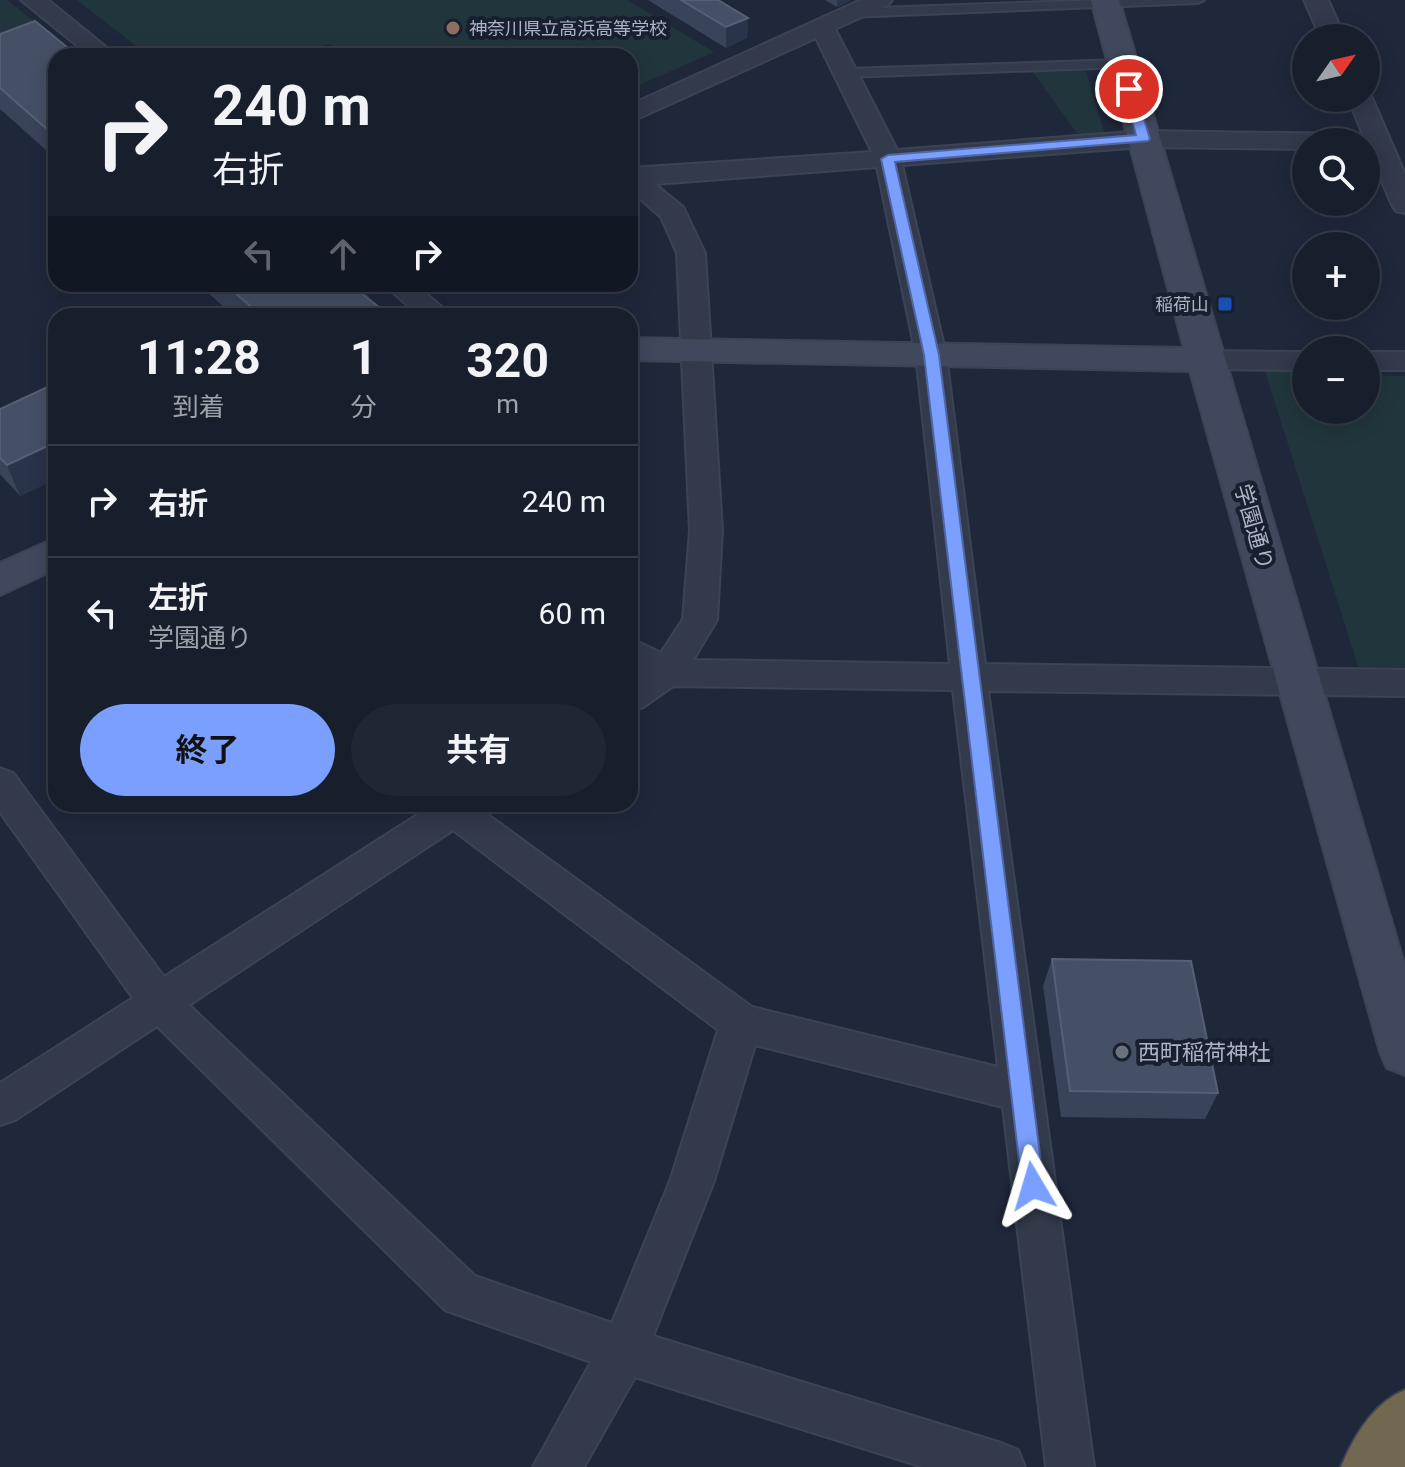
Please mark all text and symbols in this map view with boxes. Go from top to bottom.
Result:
place label: 神奈川県立高浜高等学校 [469,18,667,39]
marker: 神奈川県立高浜高等学校 [444,19,462,37]
north arrow [1292,24,1380,112]
map controls [1292,24,1380,424]
pin [1095,55,1163,123]
icon: arrive [1107,67,1151,111]
text: 240 m [212,73,371,139]
icon: right [80,80,184,184]
button: search [1292,128,1380,216]
text: 右折 [212,149,284,191]
icon: left [237,232,281,276]
icon: ahead [321,232,365,276]
icon: right [405,232,449,276]
button: + [1292,232,1380,320]
place label: 稲荷山 [1155,294,1209,315]
marker: 稲荷山 [1216,295,1234,313]
text: 11:28 [137,329,261,386]
text: 1 [350,329,377,386]
text: 320 [466,332,549,389]
button: − [1292,336,1380,424]
text: m [496,389,519,419]
text: 到着 [173,392,225,422]
text: 分 [351,392,377,422]
icon: right [80,479,124,523]
street label: 学園通り [1230,481,1278,573]
text: 240 m [522,484,606,519]
text: 右折 [148,486,208,521]
text: 左折 [148,580,208,615]
icon: left [80,591,124,635]
text: 60 m [539,596,606,631]
text: 学園通り [148,623,252,653]
button: 終了 [80,704,335,796]
button: 共有 [351,704,606,796]
place label: 西町稲荷神社 [1138,1040,1270,1065]
marker: 西町稲荷神社 [1113,1043,1131,1061]
position arrow [991,1144,1075,1228]

